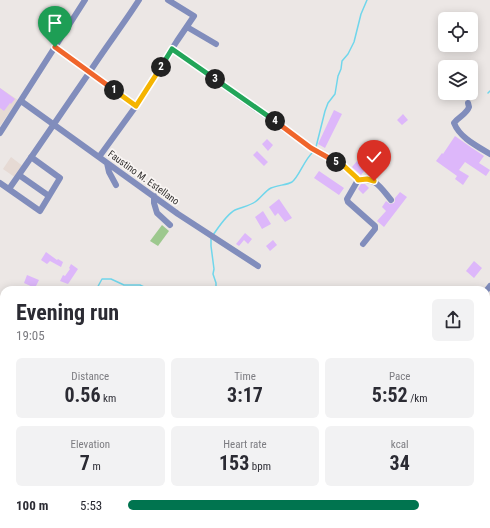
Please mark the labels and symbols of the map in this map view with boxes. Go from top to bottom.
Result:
pin [38,6,72,47]
pin: 2 [151,57,171,77]
pin: 3 [205,69,225,89]
pin: 1 [104,80,124,100]
pin: 4 [265,111,285,131]
pin [357,140,391,181]
street label: Faustino M. Estellano [106,148,181,207]
pin: 5 [326,152,346,172]

